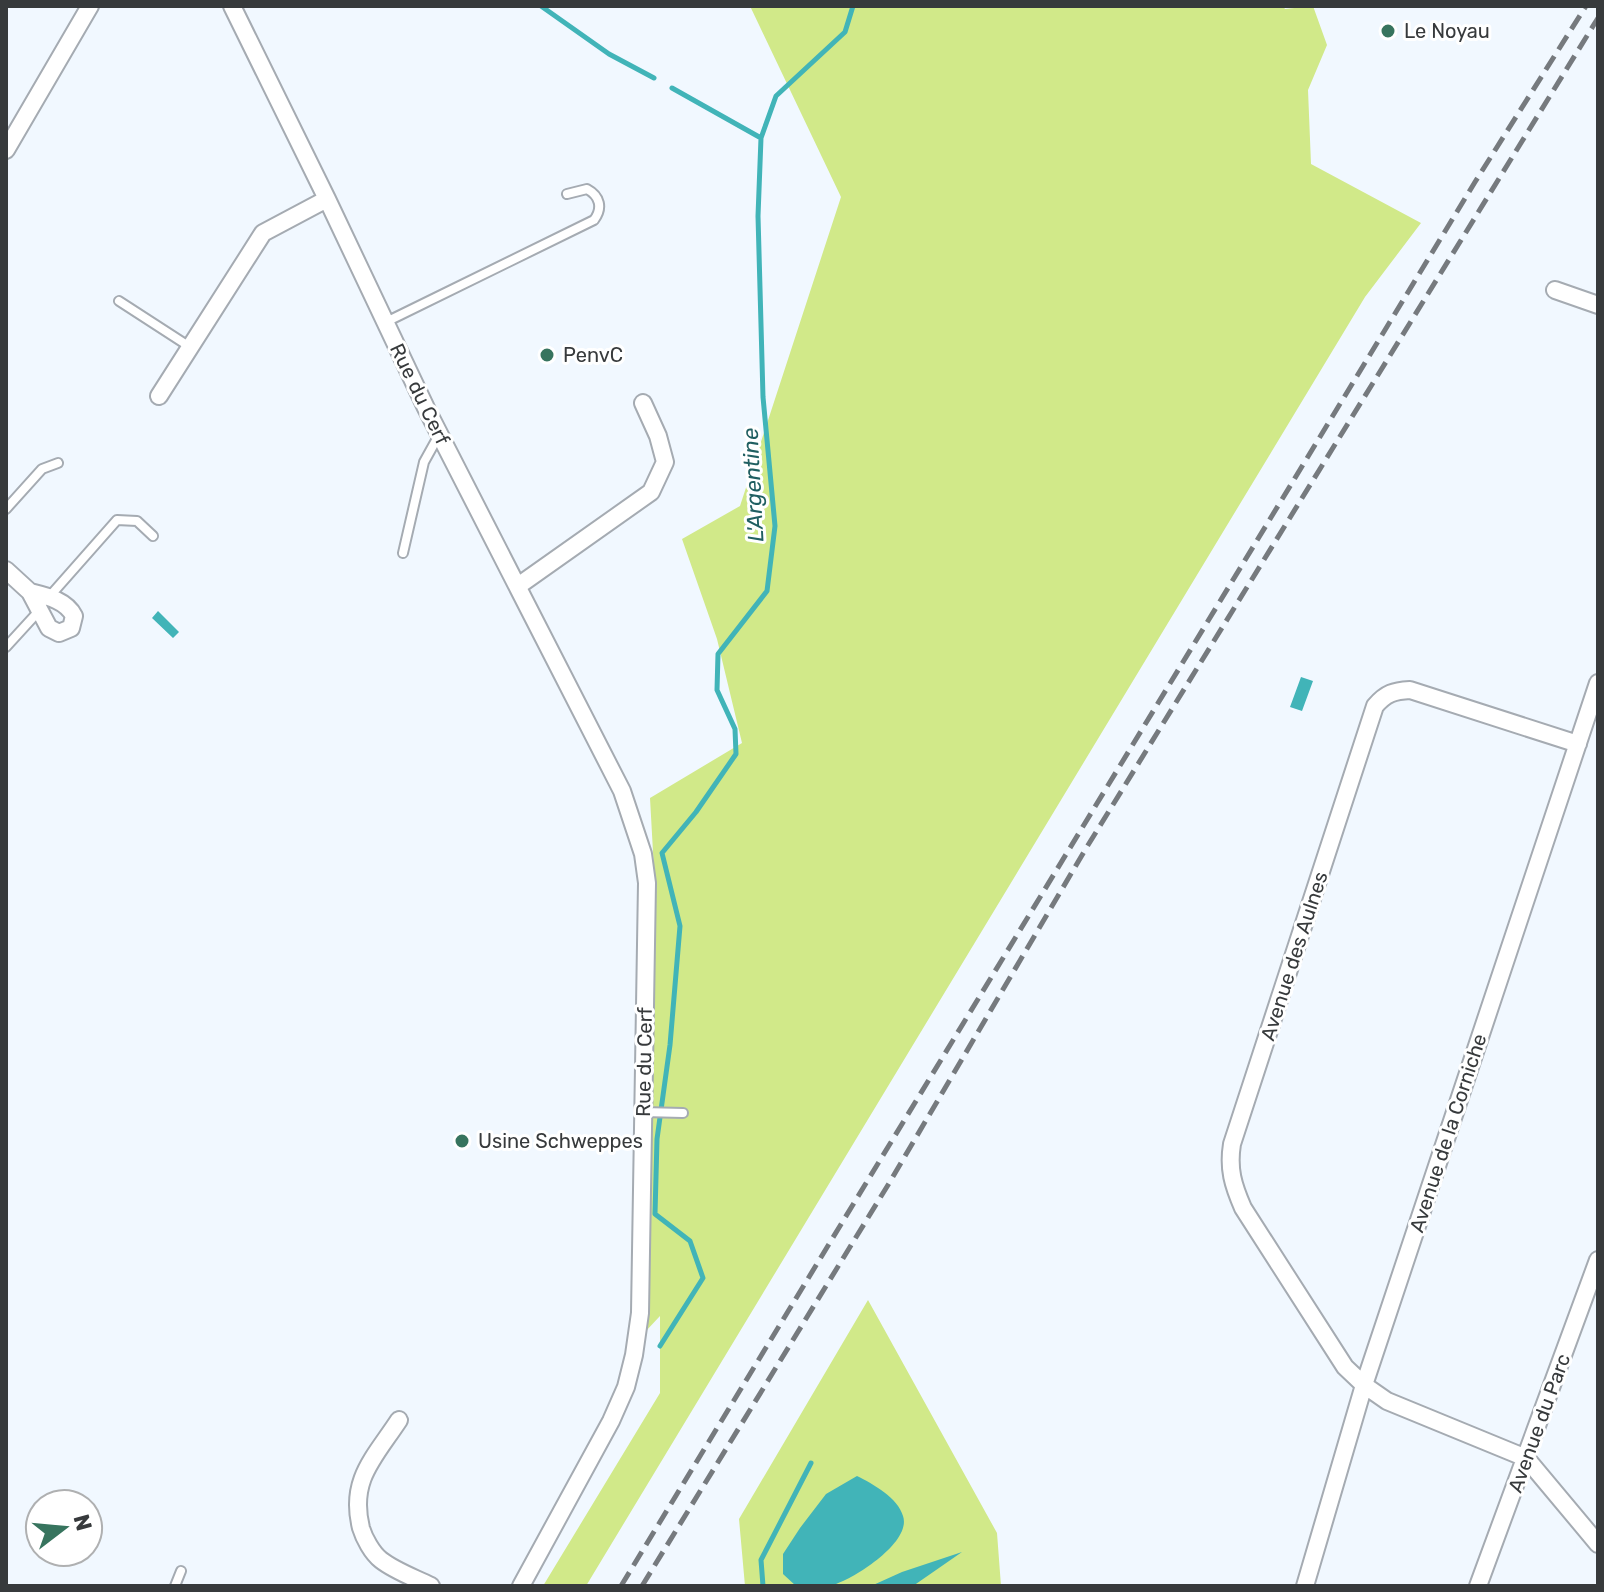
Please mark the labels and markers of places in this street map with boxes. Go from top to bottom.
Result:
place label: Le Noyau [1404,19,1490,43]
marker: Le Noyau [1379,22,1397,40]
place label: PenvC [563,343,623,367]
marker: PenvC [538,346,556,364]
place label: Usine Schweppes [478,1129,643,1153]
marker: Usine Schweppes [453,1132,471,1150]

